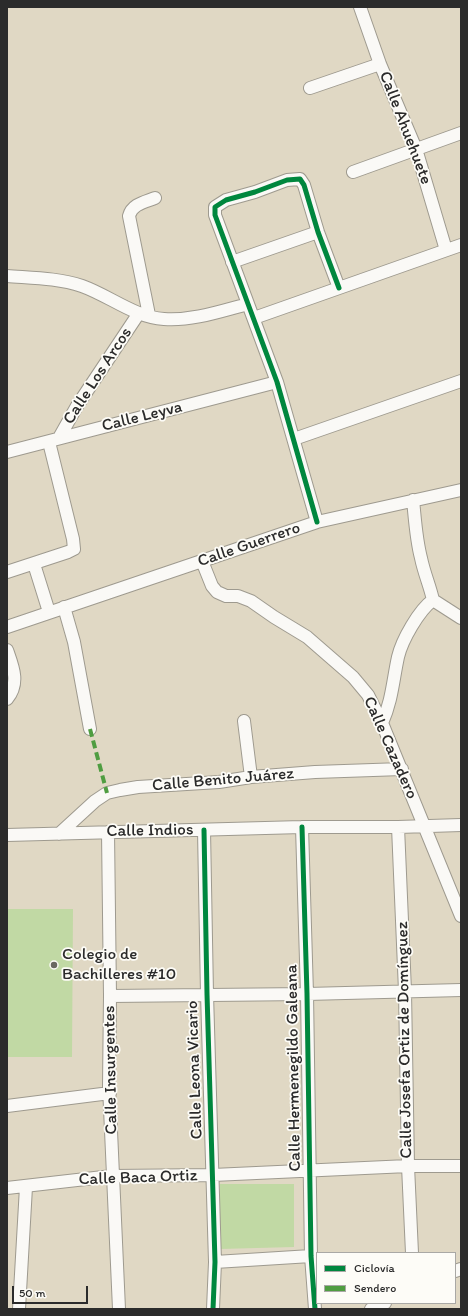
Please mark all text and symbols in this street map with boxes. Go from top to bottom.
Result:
street label: Calle Ahuehuete [374,69,436,187]
street label: Calle Los Arcos [59,324,137,428]
street label: Calle Leyva [100,397,184,437]
street label: Calle Guerrero [195,518,303,572]
street label: Calle Cazadero [358,694,422,802]
street label: Calle Benito Juárez [151,764,295,796]
street label: Calle Indios [106,820,194,842]
street label: Calle Josefa Ortiz de Domínguez [393,921,417,1159]
place label: Colegio de Bachilleres #10 [62,945,176,985]
marker: Colegio de Bachilleres #10 [49,960,59,970]
street label: Calle Hermenegildo Galeana [282,964,306,1172]
street label: Calle Leona Vicario [182,1000,208,1140]
street label: Calle Insurgentes [100,1005,122,1135]
street label: Calle Baca Ortiz [78,1166,198,1190]
legend [316,1252,456,1304]
text: Ciclovía [354,1261,395,1275]
scale bar [14,1278,90,1304]
text: Sendero [354,1281,396,1295]
text: 50 m [19,1286,45,1300]

